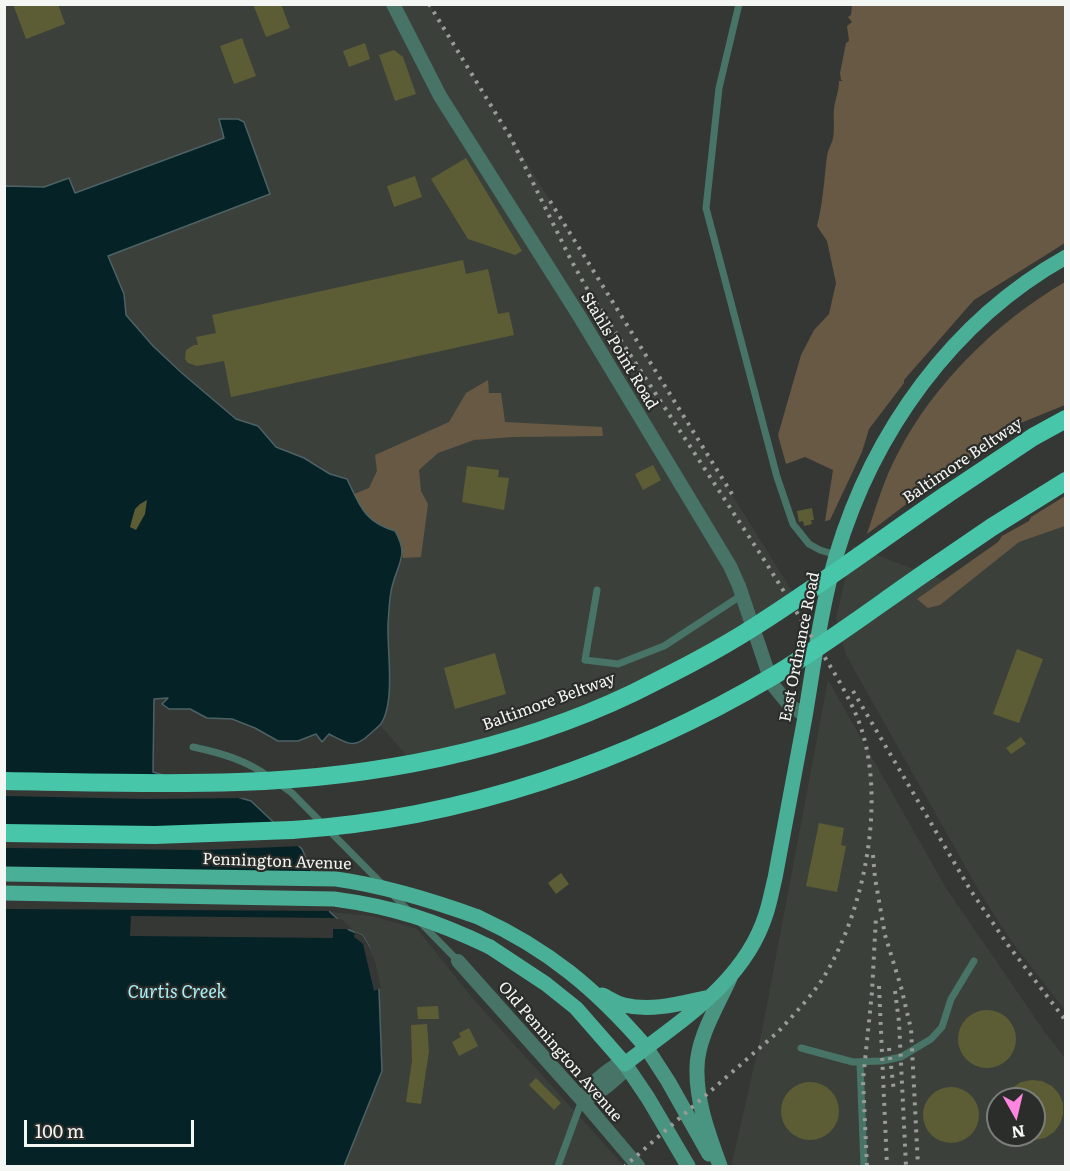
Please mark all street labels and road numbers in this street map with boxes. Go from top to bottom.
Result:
street label: Stahls Point Road [576,289,662,413]
street label: Baltimore Beltway [899,414,1027,508]
street label: East Ordnance Road [776,570,824,724]
street label: Baltimore Beltway [480,669,618,735]
street label: Pennington Avenue [202,850,352,874]
street label: Old Pennington Avenue [494,978,626,1126]

